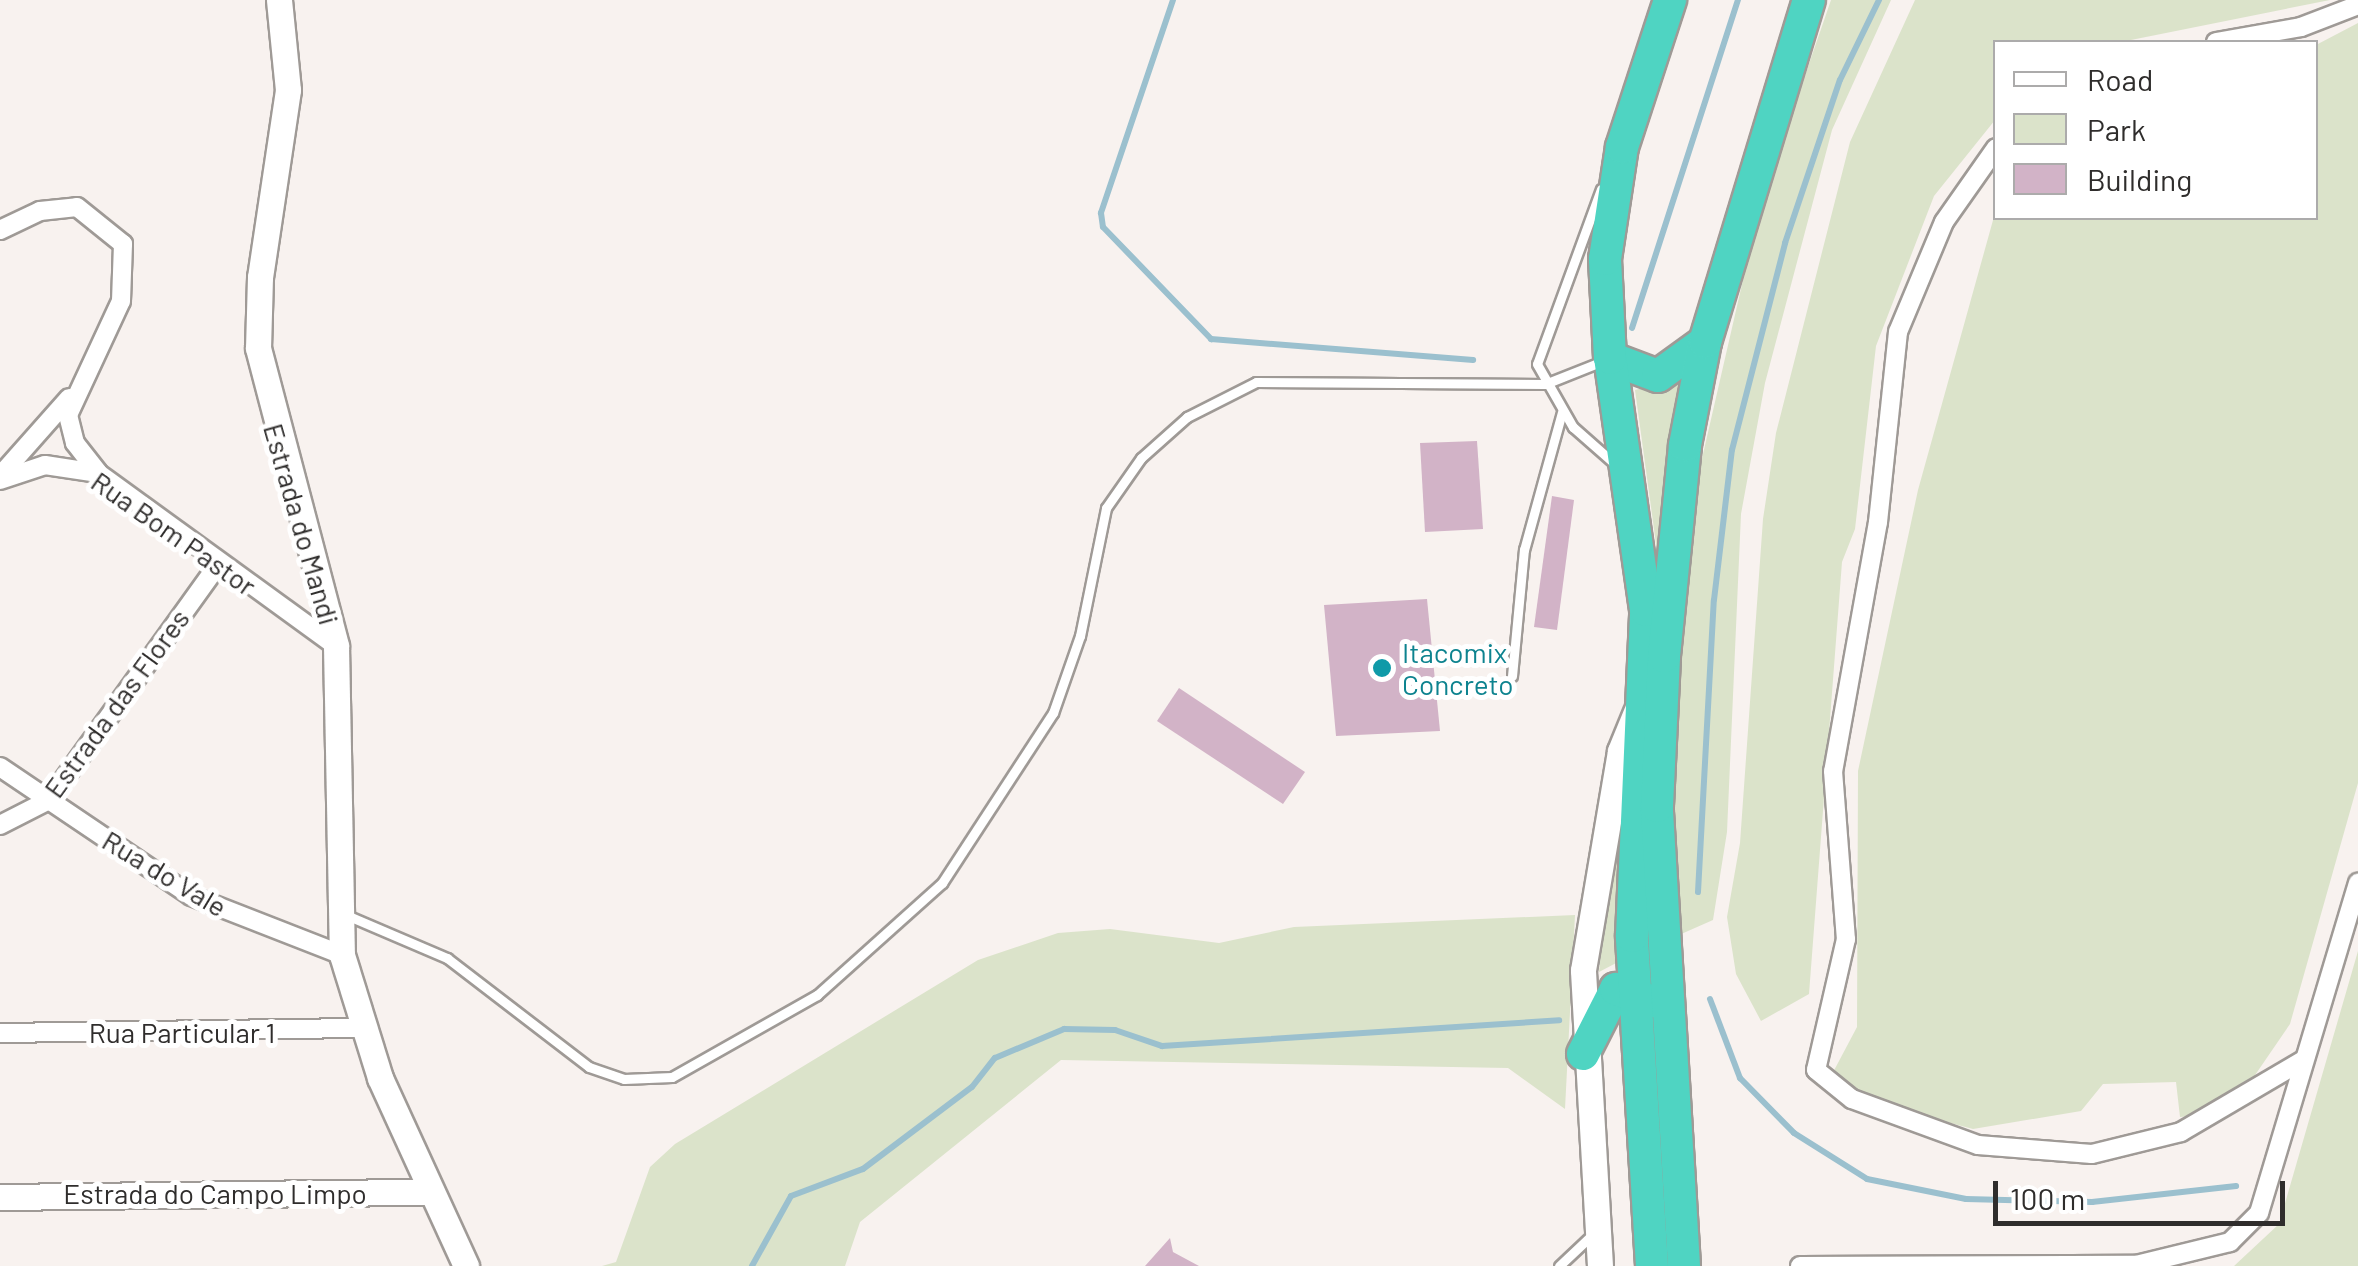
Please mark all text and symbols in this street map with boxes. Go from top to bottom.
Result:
legend [1993,40,2318,220]
text: Road [2087,61,2153,97]
text: Park [2087,111,2146,147]
text: Building [2087,161,2192,197]
street label: Estrada do Mandi [257,419,347,629]
street label: Rua Bom Pastor [85,464,263,602]
street label: Estrada das Flores [36,602,196,804]
place label: Itacomix Concreto [1402,635,1513,701]
marker: Itacomix Concreto [1371,657,1393,679]
street label: Rua do Vale [97,823,233,923]
street label: Rua Particular 1 [89,1015,275,1049]
scale bar [1998,1161,2290,1223]
street label: Estrada do Campo Limpo [63,1176,367,1210]
text: 100 m [2010,1180,2085,1216]

